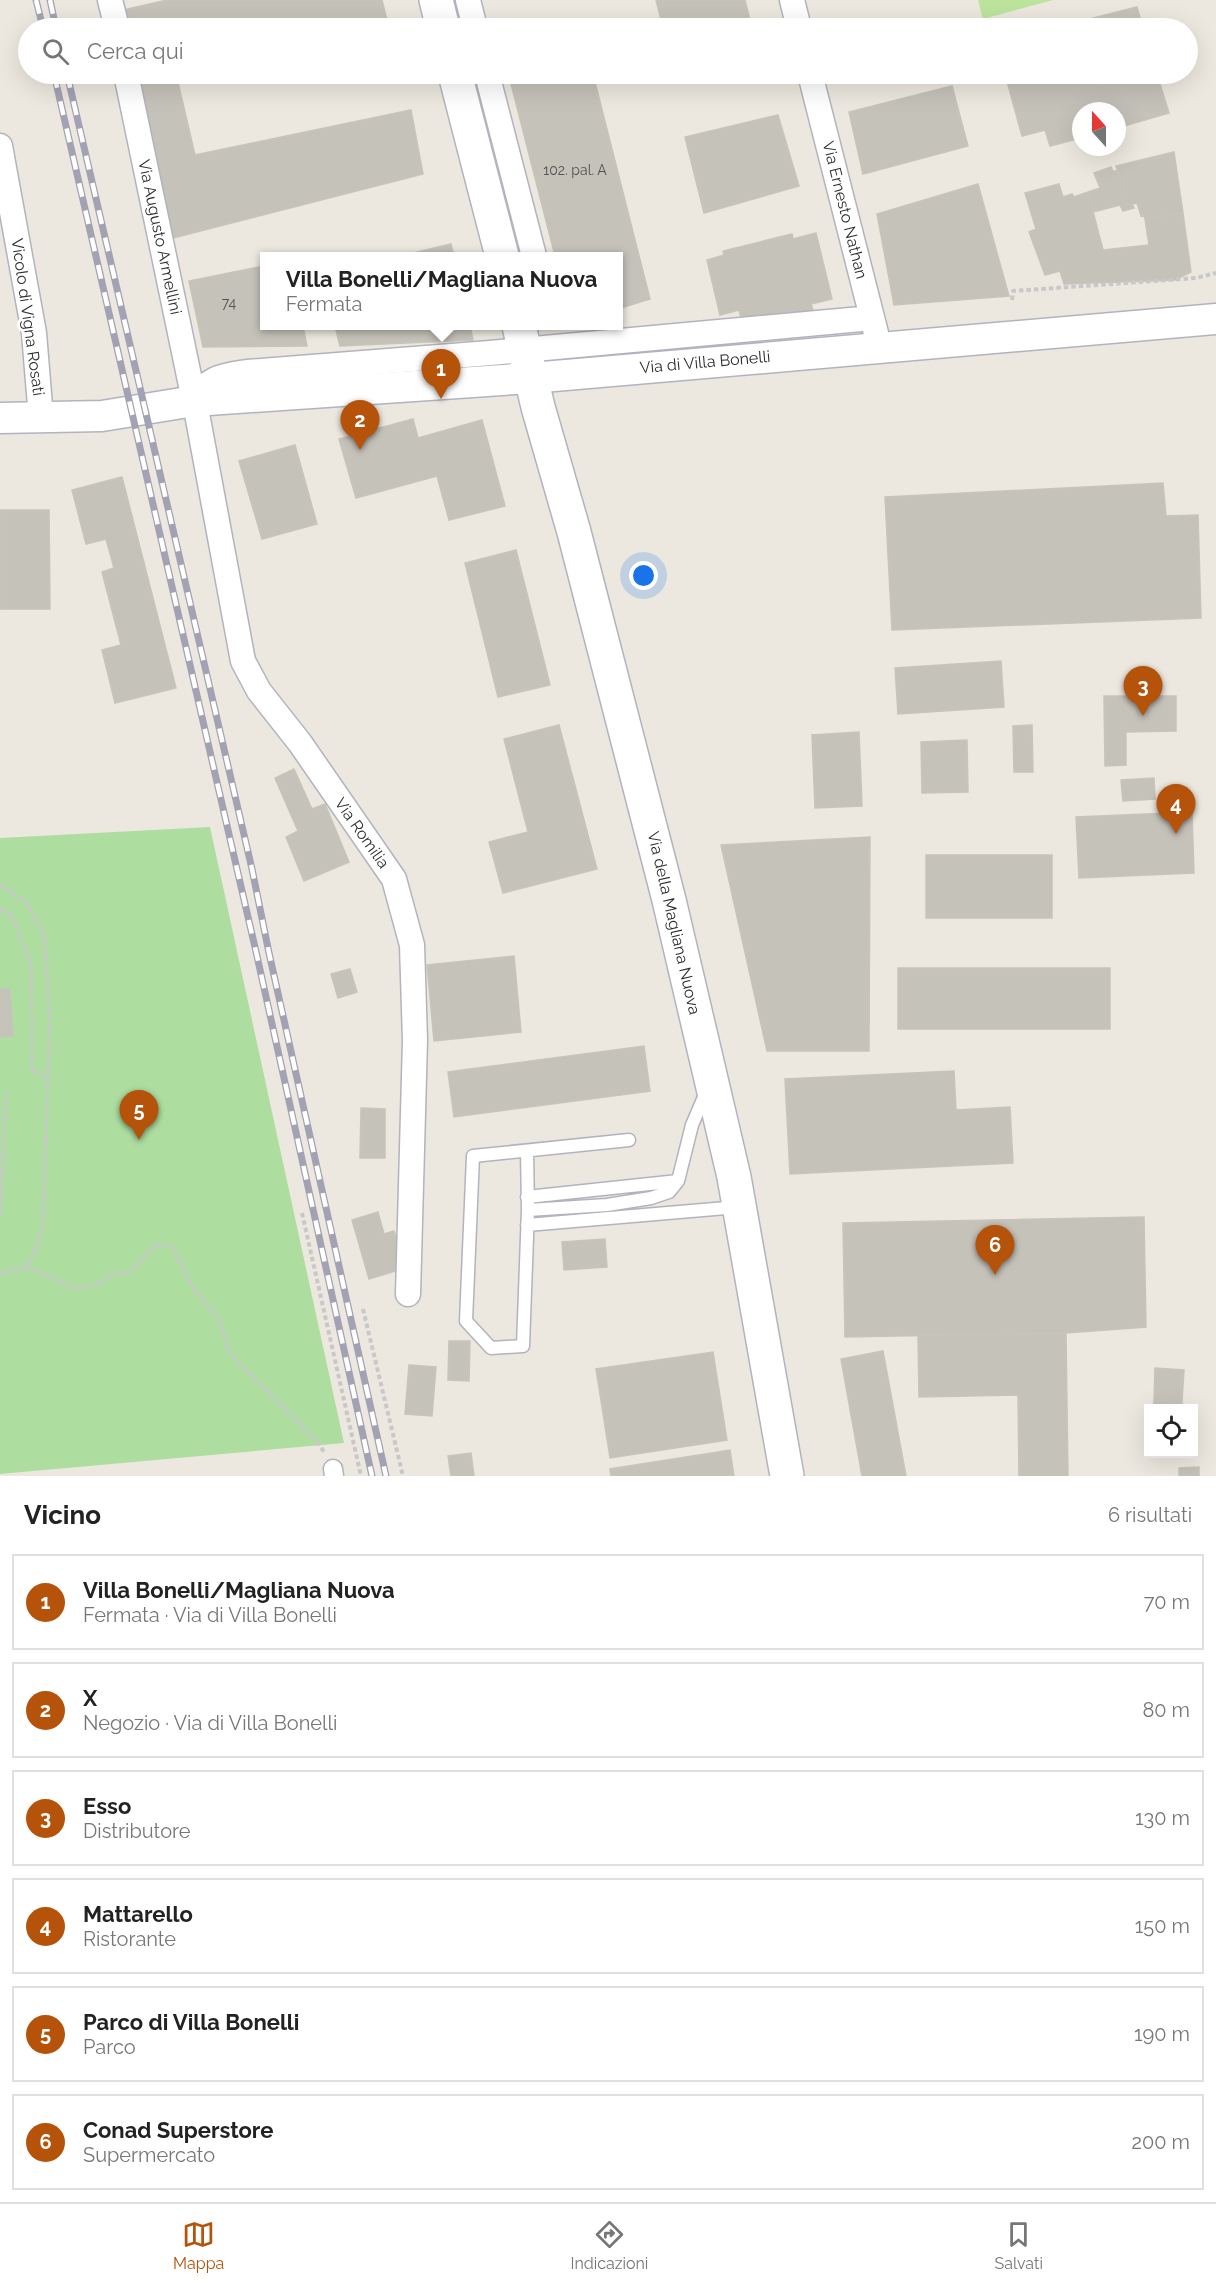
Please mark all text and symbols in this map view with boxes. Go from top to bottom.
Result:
search box [18,18,1198,84]
icon: search [39,35,72,68]
text: Cerca qui [87,38,184,64]
north arrow [1072,102,1126,156]
street label: Via Ernesto Nathan [819,139,871,281]
street label: Via Augusto Armellini [134,158,186,316]
house number: 102. pal. A [543,162,607,178]
street label: Vicolo di Vigna Rosati [8,237,48,397]
popup [260,252,623,330]
text: Villa Bonelli/Magliana Nuova [286,266,597,292]
text: Fermata [286,292,362,316]
house number: 74 [222,295,237,311]
street label: Via di Villa Bonelli [639,347,771,377]
pin: 1 [422,350,460,399]
pin: 2 [340,400,380,450]
your location [629,561,658,590]
pin: 3 [1124,666,1162,716]
pin: 4 [1156,784,1196,834]
street label: Via Romilia [331,794,393,872]
street label: Via della Magliana Nuova [644,830,704,1016]
pin: 5 [120,1090,158,1140]
pin: 6 [976,1226,1014,1275]
map controls [1144,1404,1198,1458]
button: locate [1144,1404,1198,1458]
text: Vicino [24,1500,101,1530]
text: 6 risultati [1108,1503,1192,1527]
text: Villa Bonelli/Magliana Nuova [83,1577,395,1603]
text: 1 [41,1590,50,1614]
text: 70 m [1144,1590,1190,1614]
text: Fermata · Via di Villa Bonelli [83,1603,337,1627]
text: X [83,1685,97,1711]
text: 2 [40,1698,51,1722]
text: 80 m [1142,1698,1190,1722]
text: Negozio · Via di Villa Bonelli [83,1711,337,1735]
text: Esso [83,1793,131,1819]
text: 3 [40,1806,51,1830]
text: 130 m [1135,1806,1190,1830]
text: Distributore [83,1819,190,1843]
text: Mattarello [83,1901,193,1927]
text: 4 [40,1914,51,1938]
text: 150 m [1135,1914,1190,1938]
text: Ristorante [83,1927,176,1951]
text: Parco di Villa Bonelli [83,2009,299,2035]
text: 5 [40,2022,51,2046]
text: 190 m [1134,2022,1190,2046]
text: Parco [83,2035,136,2059]
text: Conad Superstore [83,2117,273,2143]
text: 6 [39,2130,52,2154]
text: 200 m [1132,2130,1190,2154]
text: Supermercato [83,2143,215,2167]
tab: Mappa [173,2218,224,2273]
tab: Indicazioni [570,2218,648,2273]
tab: Salvati [995,2218,1043,2273]

